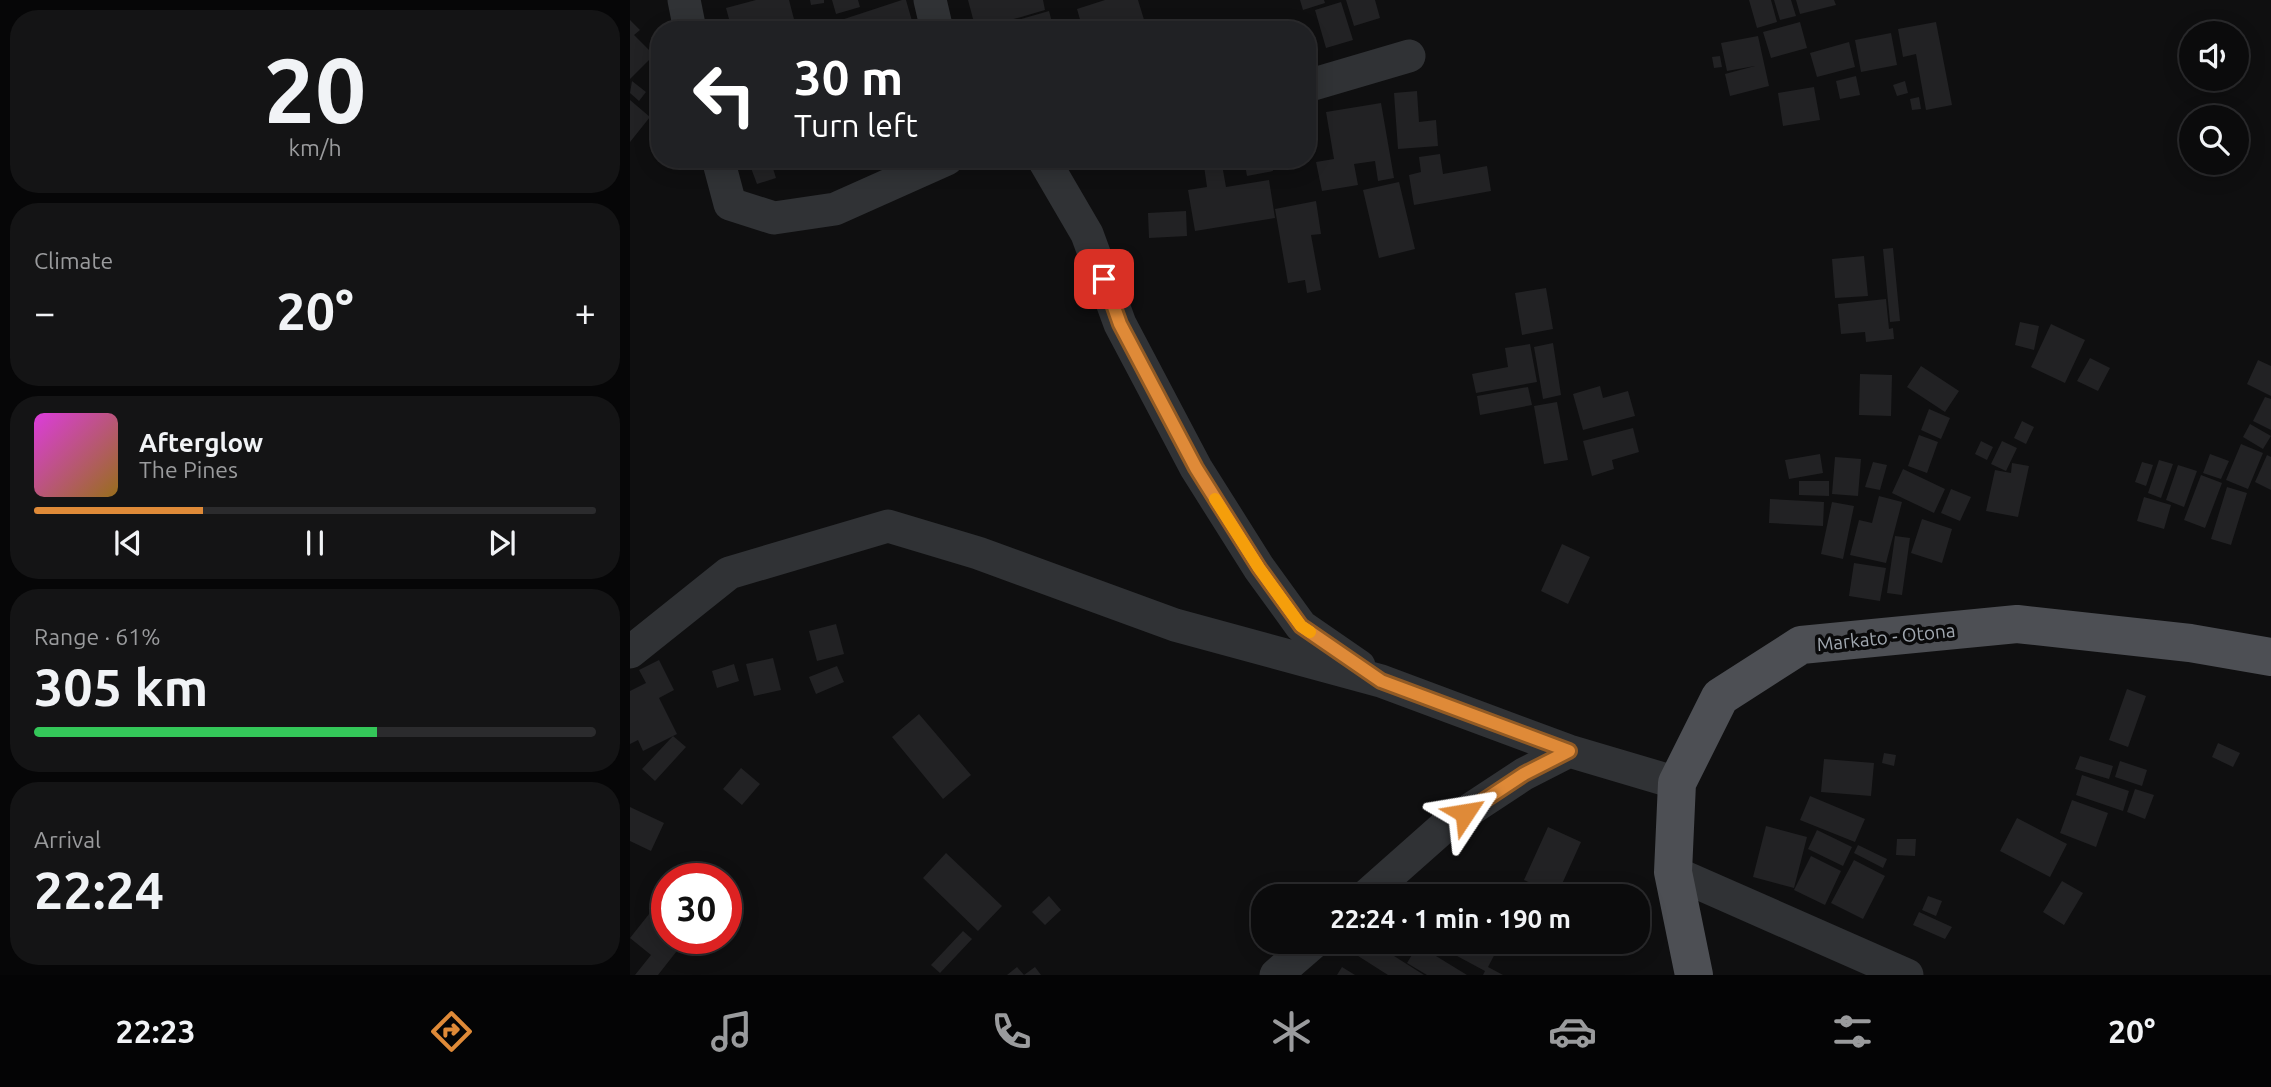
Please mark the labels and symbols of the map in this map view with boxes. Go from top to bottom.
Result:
pin [1074,249,1134,309]
street label: Markato - Otona [1815,619,1957,655]
position arrow [1428,776,1502,850]
speed limit sign: 30 [651,863,742,954]

